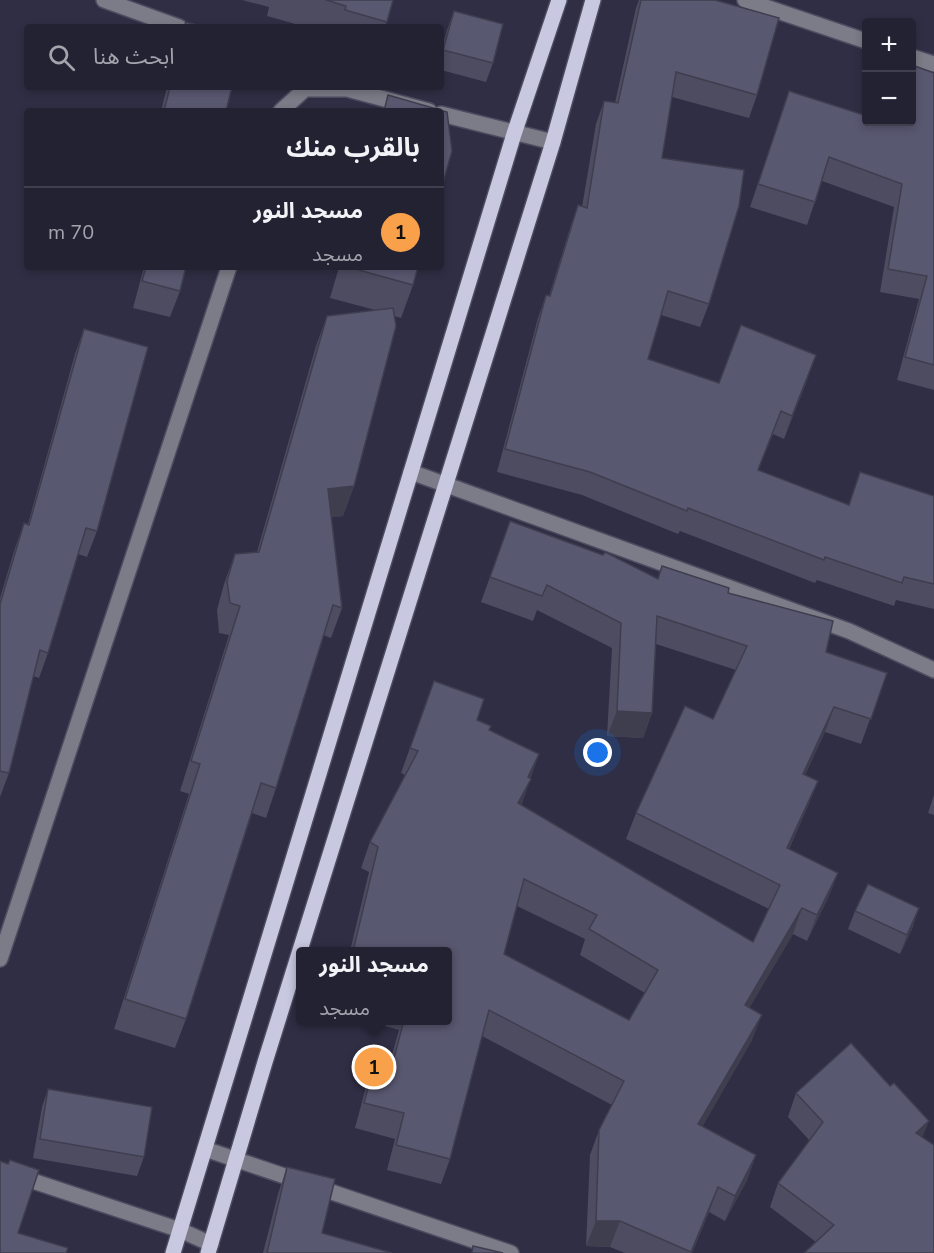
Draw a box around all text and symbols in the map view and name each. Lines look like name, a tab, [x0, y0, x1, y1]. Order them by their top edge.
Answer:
map controls	[862, 18, 916, 126]
button: +	[862, 18, 916, 72]
search box	[24, 24, 444, 90]
icon: search	[45, 41, 78, 74]
text: ابحث هنا	[93, 42, 174, 72]
button: −	[862, 72, 916, 126]
text: بالقرب منك	[286, 130, 420, 165]
text: مسجد النور	[253, 196, 363, 226]
text: 70 m	[48, 219, 94, 246]
text: 1	[395, 219, 407, 246]
text: مسجد	[312, 241, 363, 268]
your location	[583, 738, 612, 767]
popup	[296, 947, 452, 1025]
text: مسجد النور	[319, 950, 429, 980]
text: مسجد	[319, 995, 370, 1022]
pin: 1	[354, 1044, 394, 1090]

